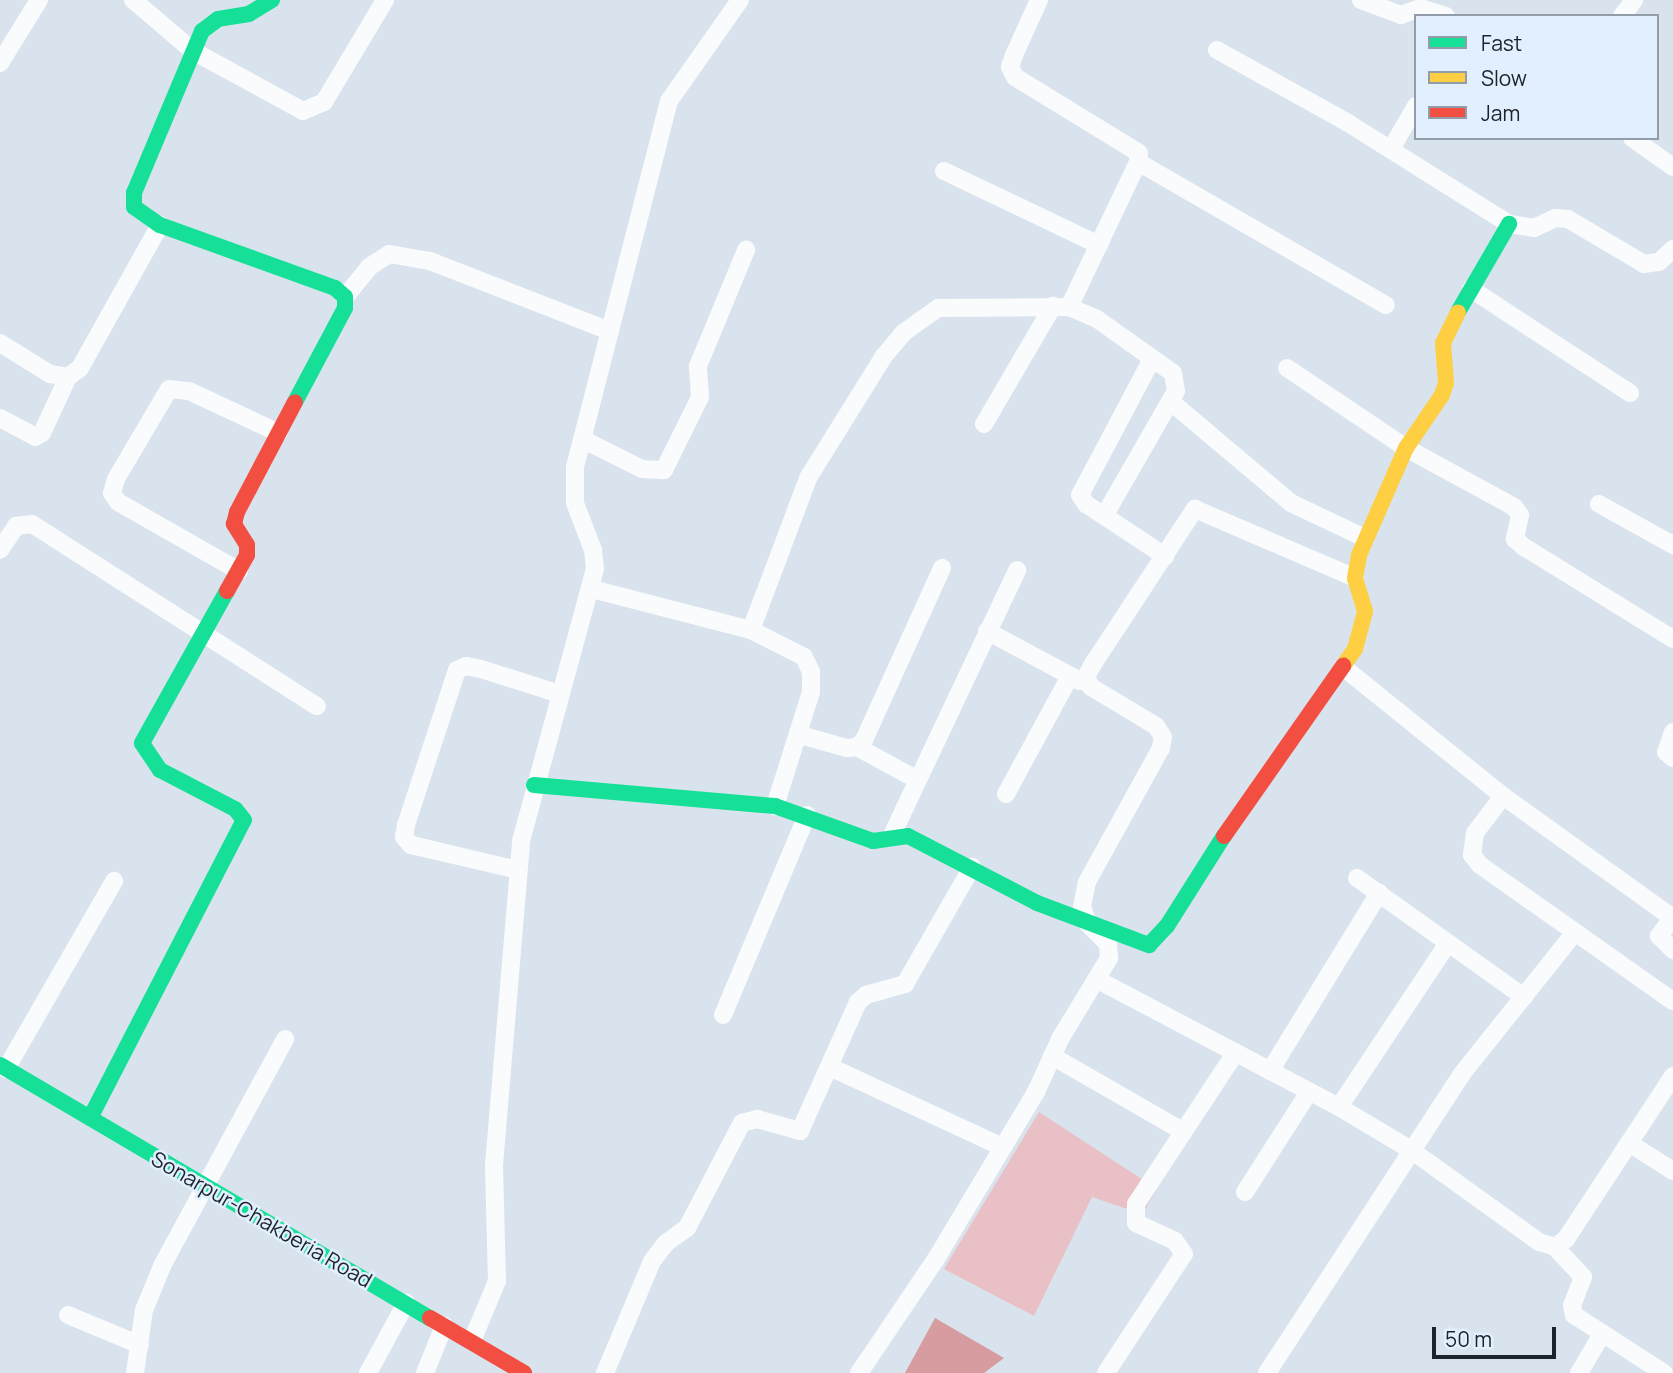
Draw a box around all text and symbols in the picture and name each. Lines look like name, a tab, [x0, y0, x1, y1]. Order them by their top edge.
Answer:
legend	[1414, 14, 1659, 140]
text: Fast	[1481, 29, 1522, 57]
text: Slow	[1481, 64, 1527, 92]
text: Jam	[1481, 99, 1520, 127]
street label: Sonarpur-Chakberia Road	[147, 1145, 377, 1293]
scale bar	[1435, 1314, 1559, 1358]
text: 50 m	[1445, 1325, 1492, 1353]

